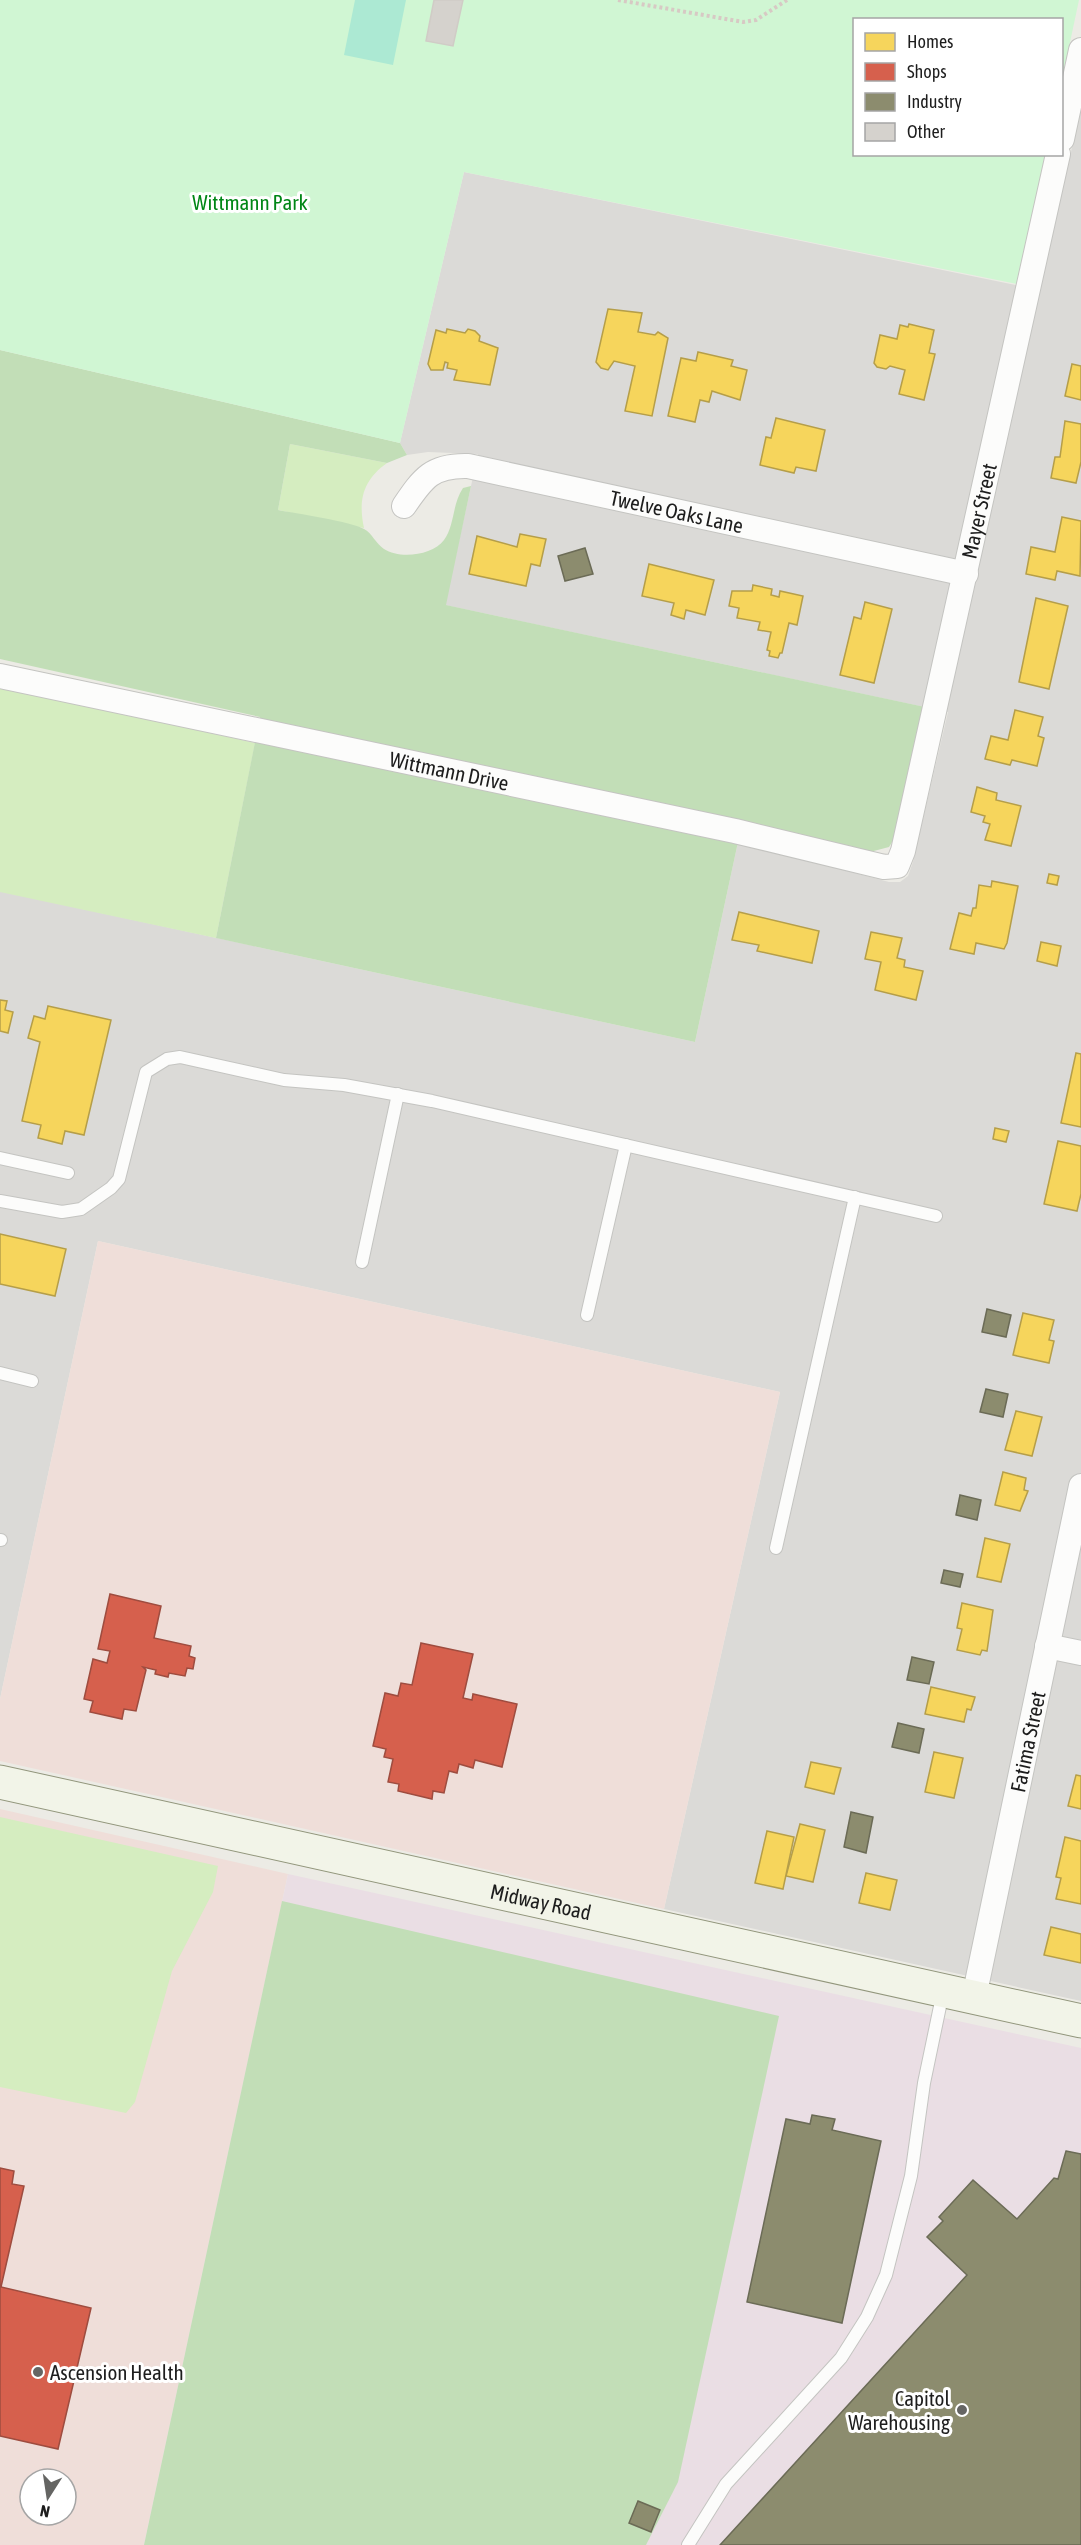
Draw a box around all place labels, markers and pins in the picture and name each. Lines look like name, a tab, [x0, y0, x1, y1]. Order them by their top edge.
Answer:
place label: Ascension Health	[50, 2360, 184, 2384]
marker: Ascension Health	[31, 2365, 45, 2379]
place label: Capitol Warehousing	[848, 2386, 950, 2434]
marker: Capitol Warehousing	[955, 2403, 969, 2417]

